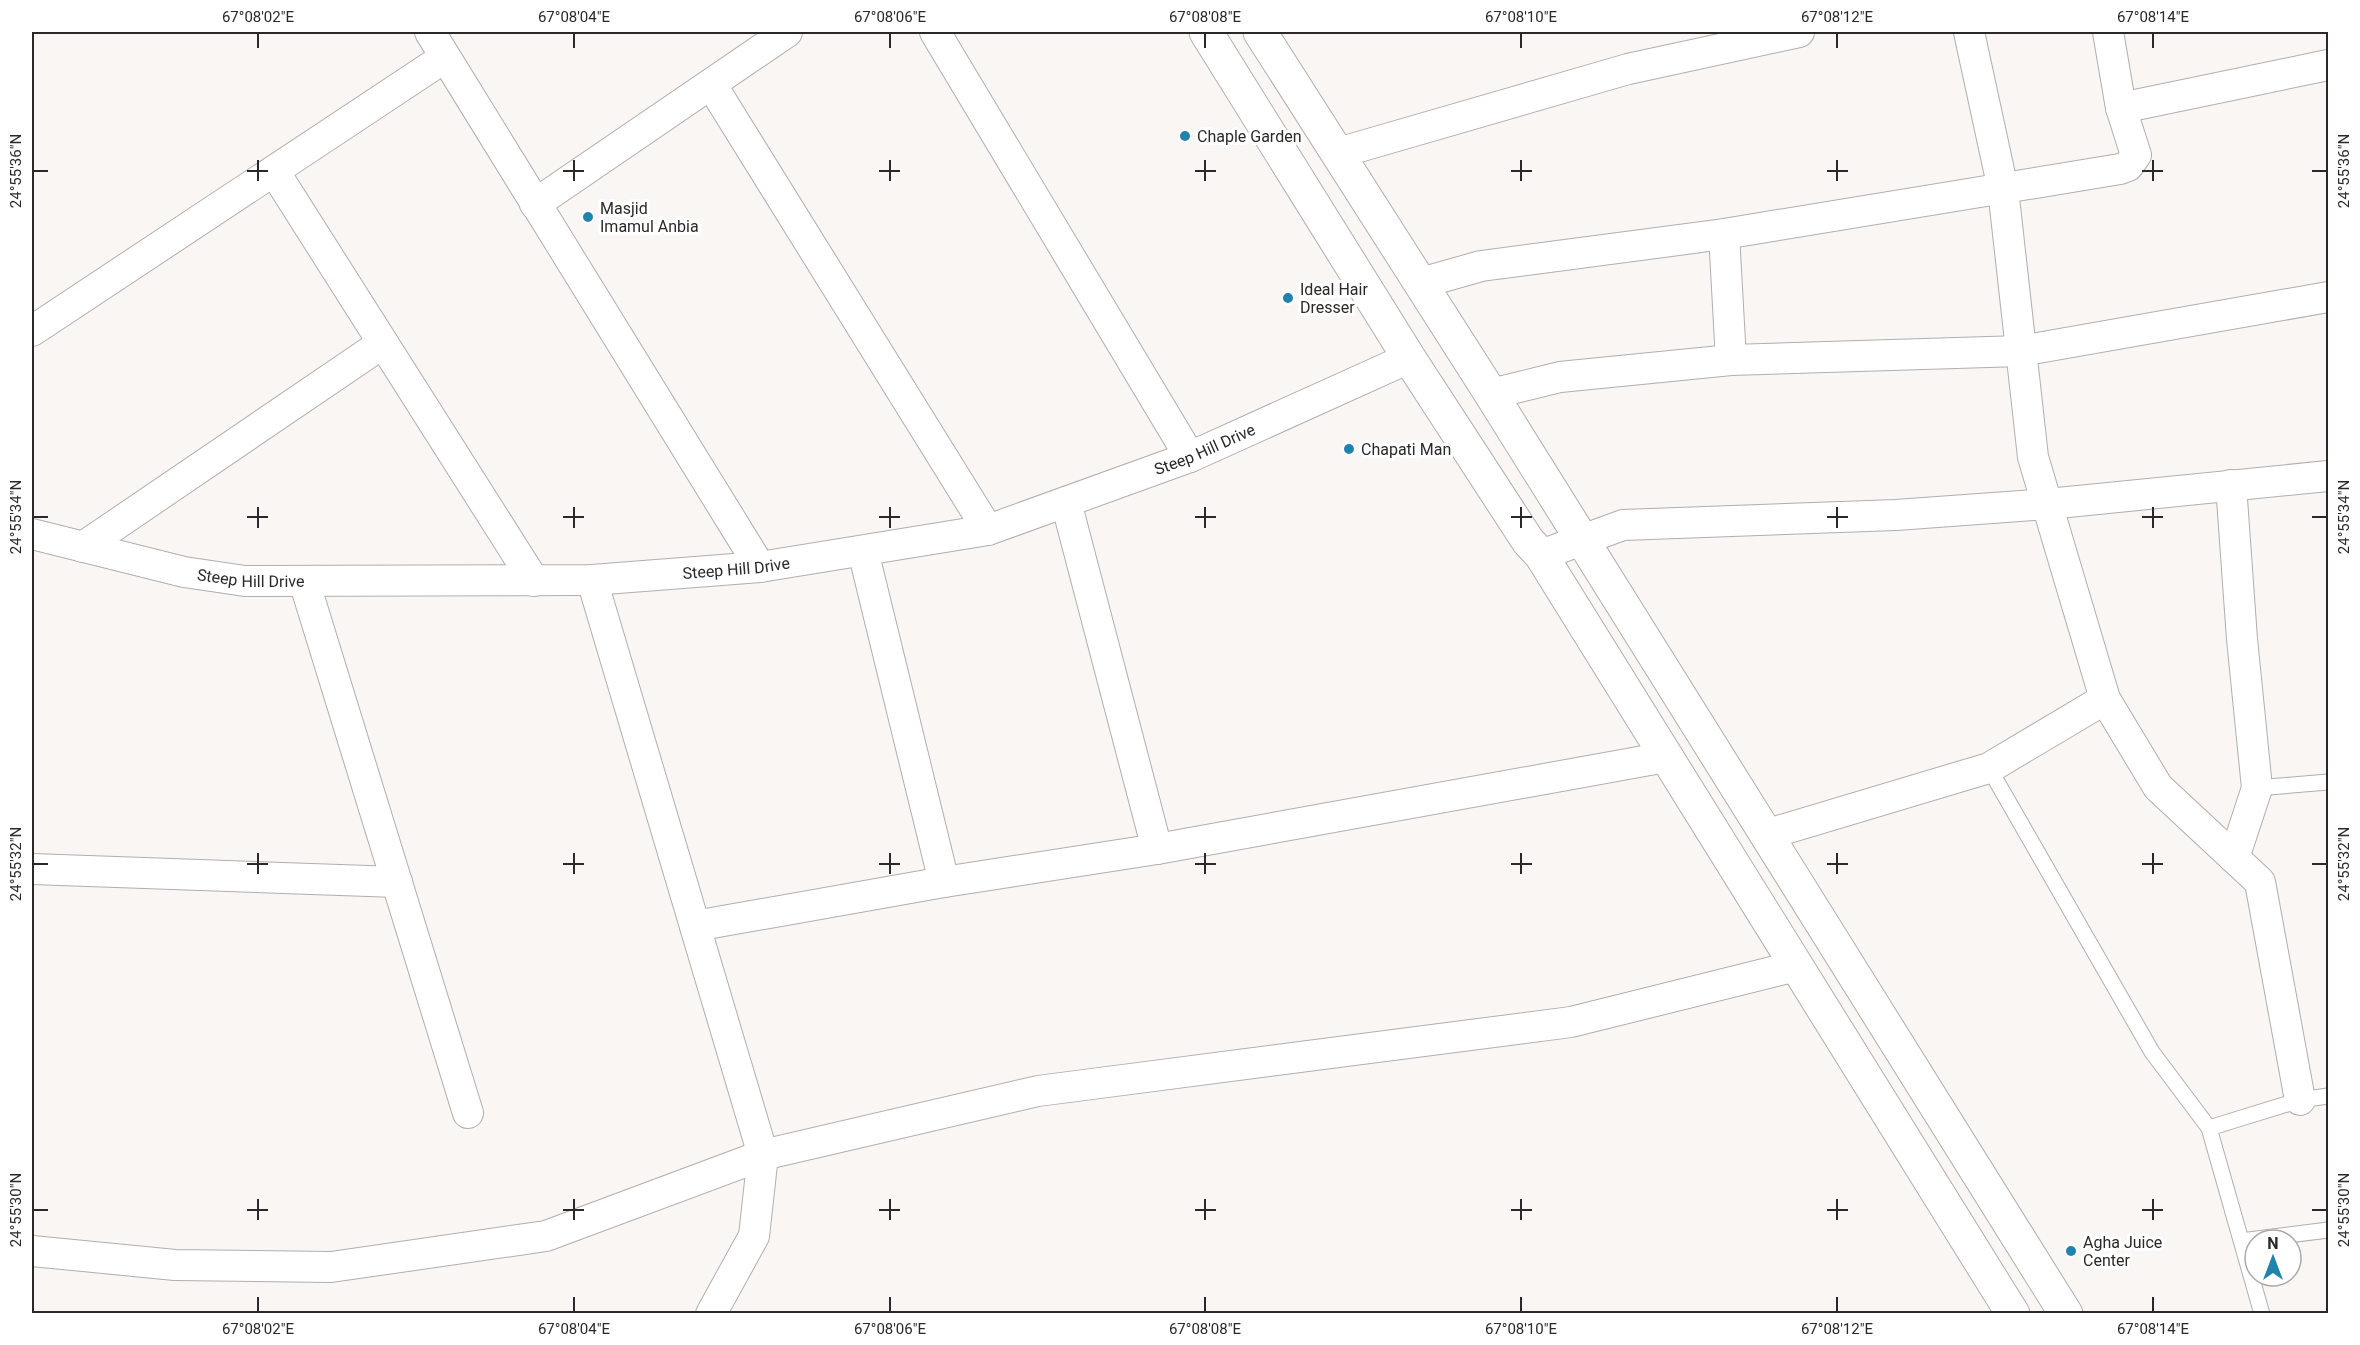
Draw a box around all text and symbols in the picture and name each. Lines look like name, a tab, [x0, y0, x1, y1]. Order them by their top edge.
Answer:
text: 67°08'02"E	[222, 8, 295, 26]
text: 67°08'04"E	[538, 8, 611, 26]
text: 67°08'06"E	[854, 8, 927, 26]
text: 67°08'08"E	[1169, 8, 1242, 26]
text: 67°08'10"E	[1485, 8, 1558, 26]
text: 67°08'12"E	[1801, 8, 1874, 26]
text: 67°08'14"E	[2117, 8, 2190, 26]
place label: Chaple Garden	[1197, 127, 1301, 146]
marker: Chaple Garden	[1178, 129, 1192, 143]
text: 24°55'36"N	[7, 134, 25, 208]
text: 24°55'36"N	[2335, 134, 2353, 208]
place label: Masjid Imamul Anbia	[600, 199, 699, 236]
marker: Masjid Imamul Anbia	[581, 210, 595, 224]
place label: Ideal Hair Dresser	[1300, 280, 1368, 317]
marker: Ideal Hair Dresser	[1281, 291, 1295, 305]
street label: Steep Hill Drive	[1152, 419, 1258, 479]
place label: Chapati Man	[1361, 440, 1451, 459]
marker: Chapati Man	[1342, 442, 1356, 456]
text: 24°55'34"N	[7, 480, 25, 554]
text: 24°55'34"N	[2335, 480, 2353, 554]
street label: Steep Hill Drive	[682, 553, 791, 582]
street label: Steep Hill Drive	[196, 565, 305, 591]
text: 24°55'32"N	[7, 827, 25, 901]
text: 24°55'32"N	[2335, 827, 2353, 901]
text: 24°55'30"N	[7, 1173, 25, 1247]
text: 24°55'30"N	[2335, 1173, 2353, 1247]
north arrow	[2243, 1228, 2303, 1288]
place label: Agha Juice Center	[2083, 1233, 2162, 1270]
text: N	[2267, 1234, 2279, 1253]
marker: Agha Juice Center	[2064, 1244, 2078, 1258]
text: 67°08'02"E	[222, 1320, 295, 1338]
text: 67°08'04"E	[538, 1320, 611, 1338]
text: 67°08'06"E	[854, 1320, 927, 1338]
text: 67°08'08"E	[1169, 1320, 1242, 1338]
text: 67°08'10"E	[1485, 1320, 1558, 1338]
text: 67°08'12"E	[1801, 1320, 1874, 1338]
text: 67°08'14"E	[2117, 1320, 2190, 1338]

